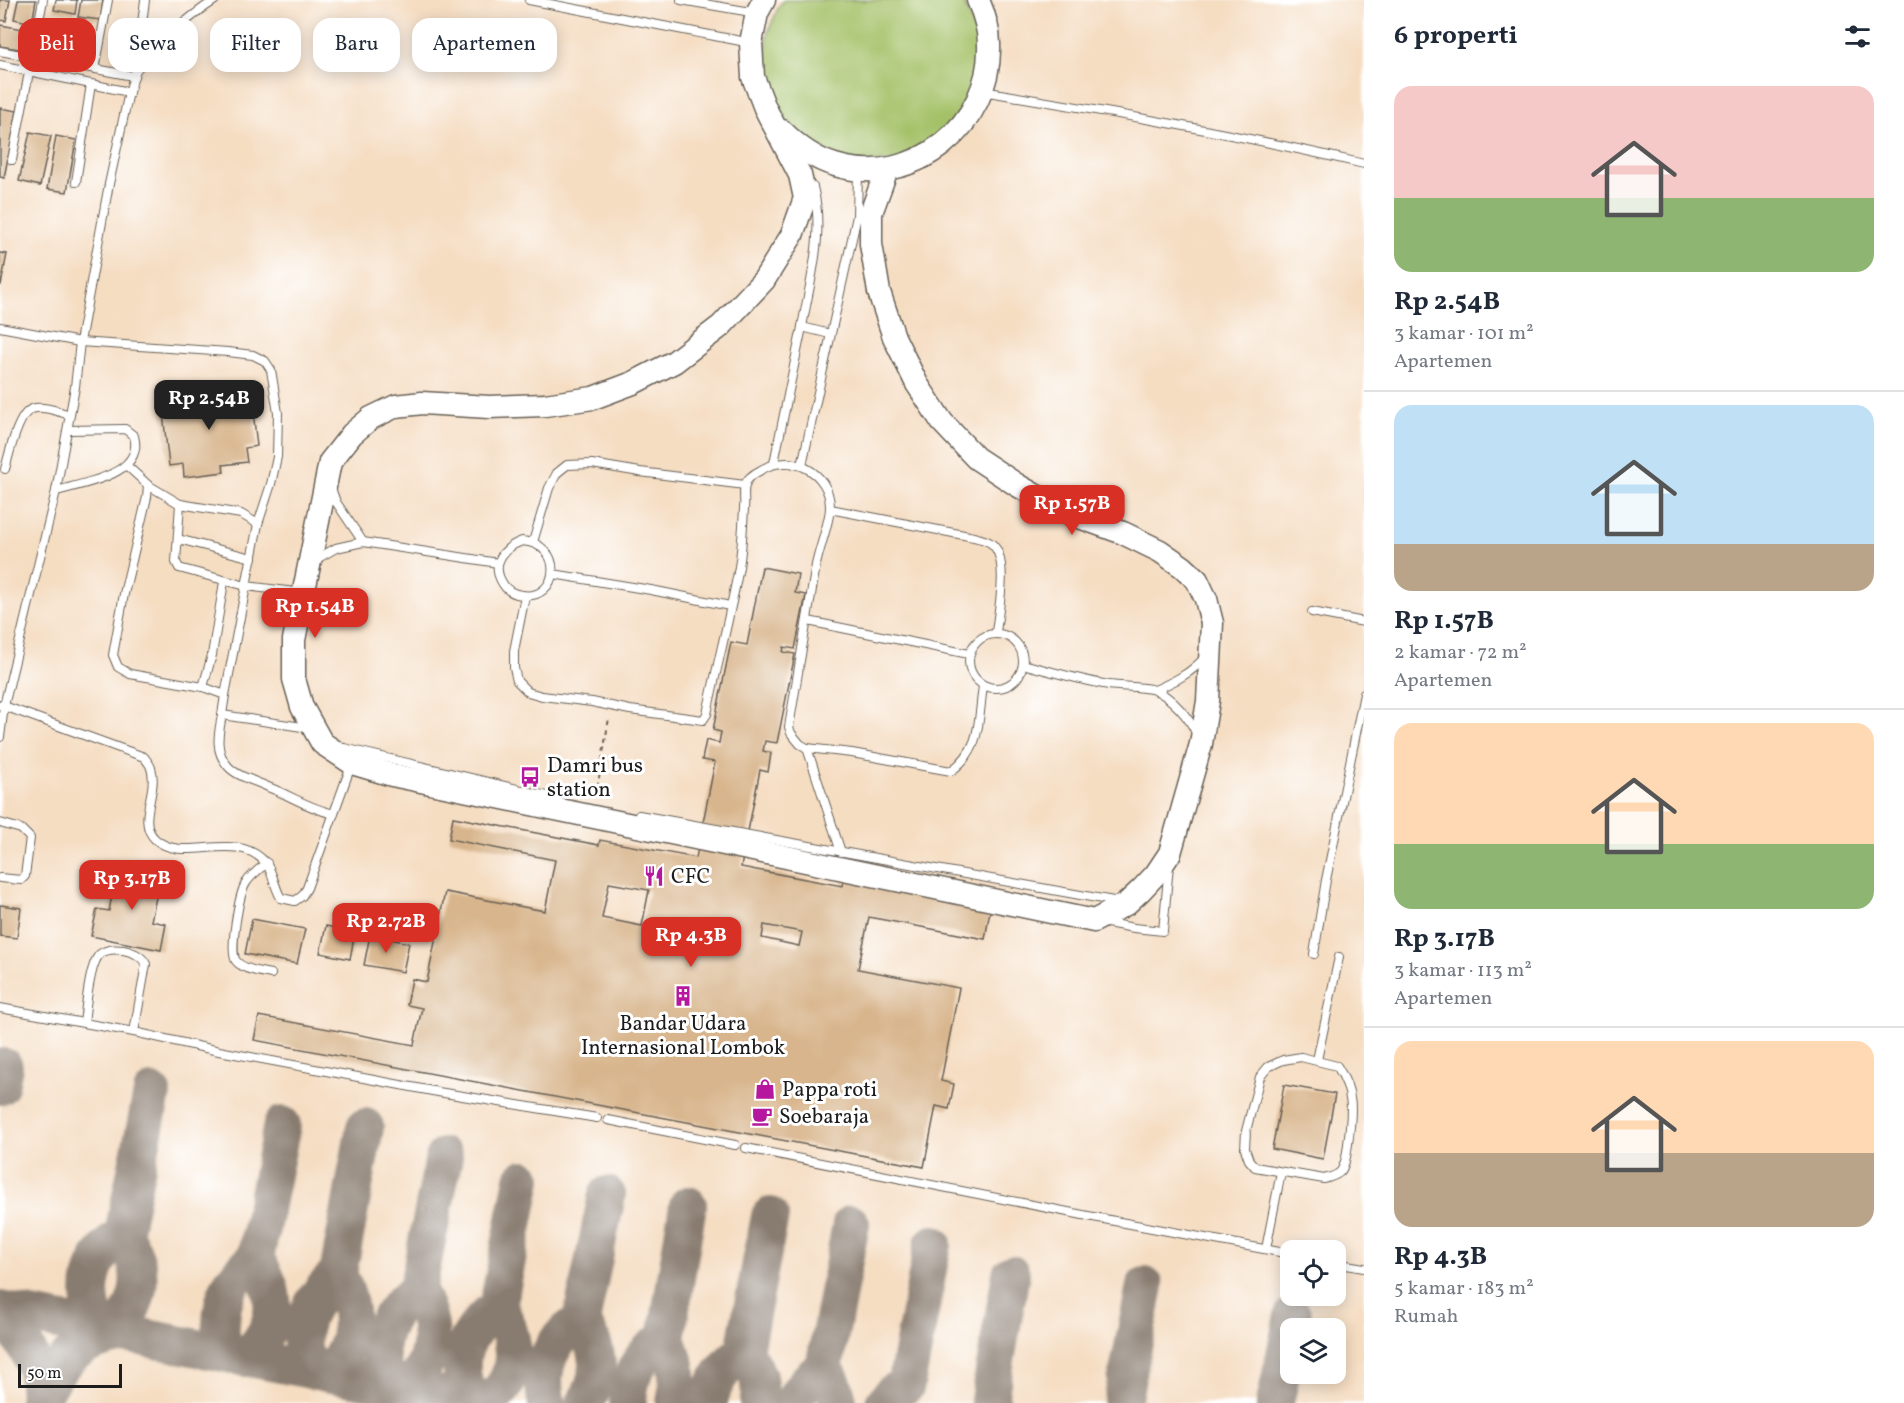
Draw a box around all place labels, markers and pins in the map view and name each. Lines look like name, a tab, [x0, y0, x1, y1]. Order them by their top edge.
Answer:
pin: Rp 2.54B	[147, 380, 271, 431]
pin: Rp 1.57B	[1010, 485, 1134, 536]
pin: Rp 1.54B	[253, 588, 377, 639]
place label: Damri bus station	[547, 752, 643, 805]
bus stop icon: Damri bus station	[518, 765, 542, 789]
pin: Rp 3.17B	[70, 860, 194, 911]
place label: CFC	[671, 863, 710, 892]
restaurant icon: CFC	[642, 864, 666, 888]
pin: Rp 2.72B	[324, 903, 448, 954]
pin: Rp 4.3B	[636, 917, 746, 968]
building icon: Bandar Udara Internasional Lombok	[671, 984, 695, 1008]
place label: Bandar Udara Internasional Lombok	[581, 1010, 786, 1063]
place label: Pappa roti	[782, 1076, 877, 1105]
shop icon: Pappa roti	[753, 1077, 777, 1101]
place label: Soebaraja	[779, 1103, 869, 1132]
cafe icon: Soebaraja	[750, 1104, 774, 1128]

